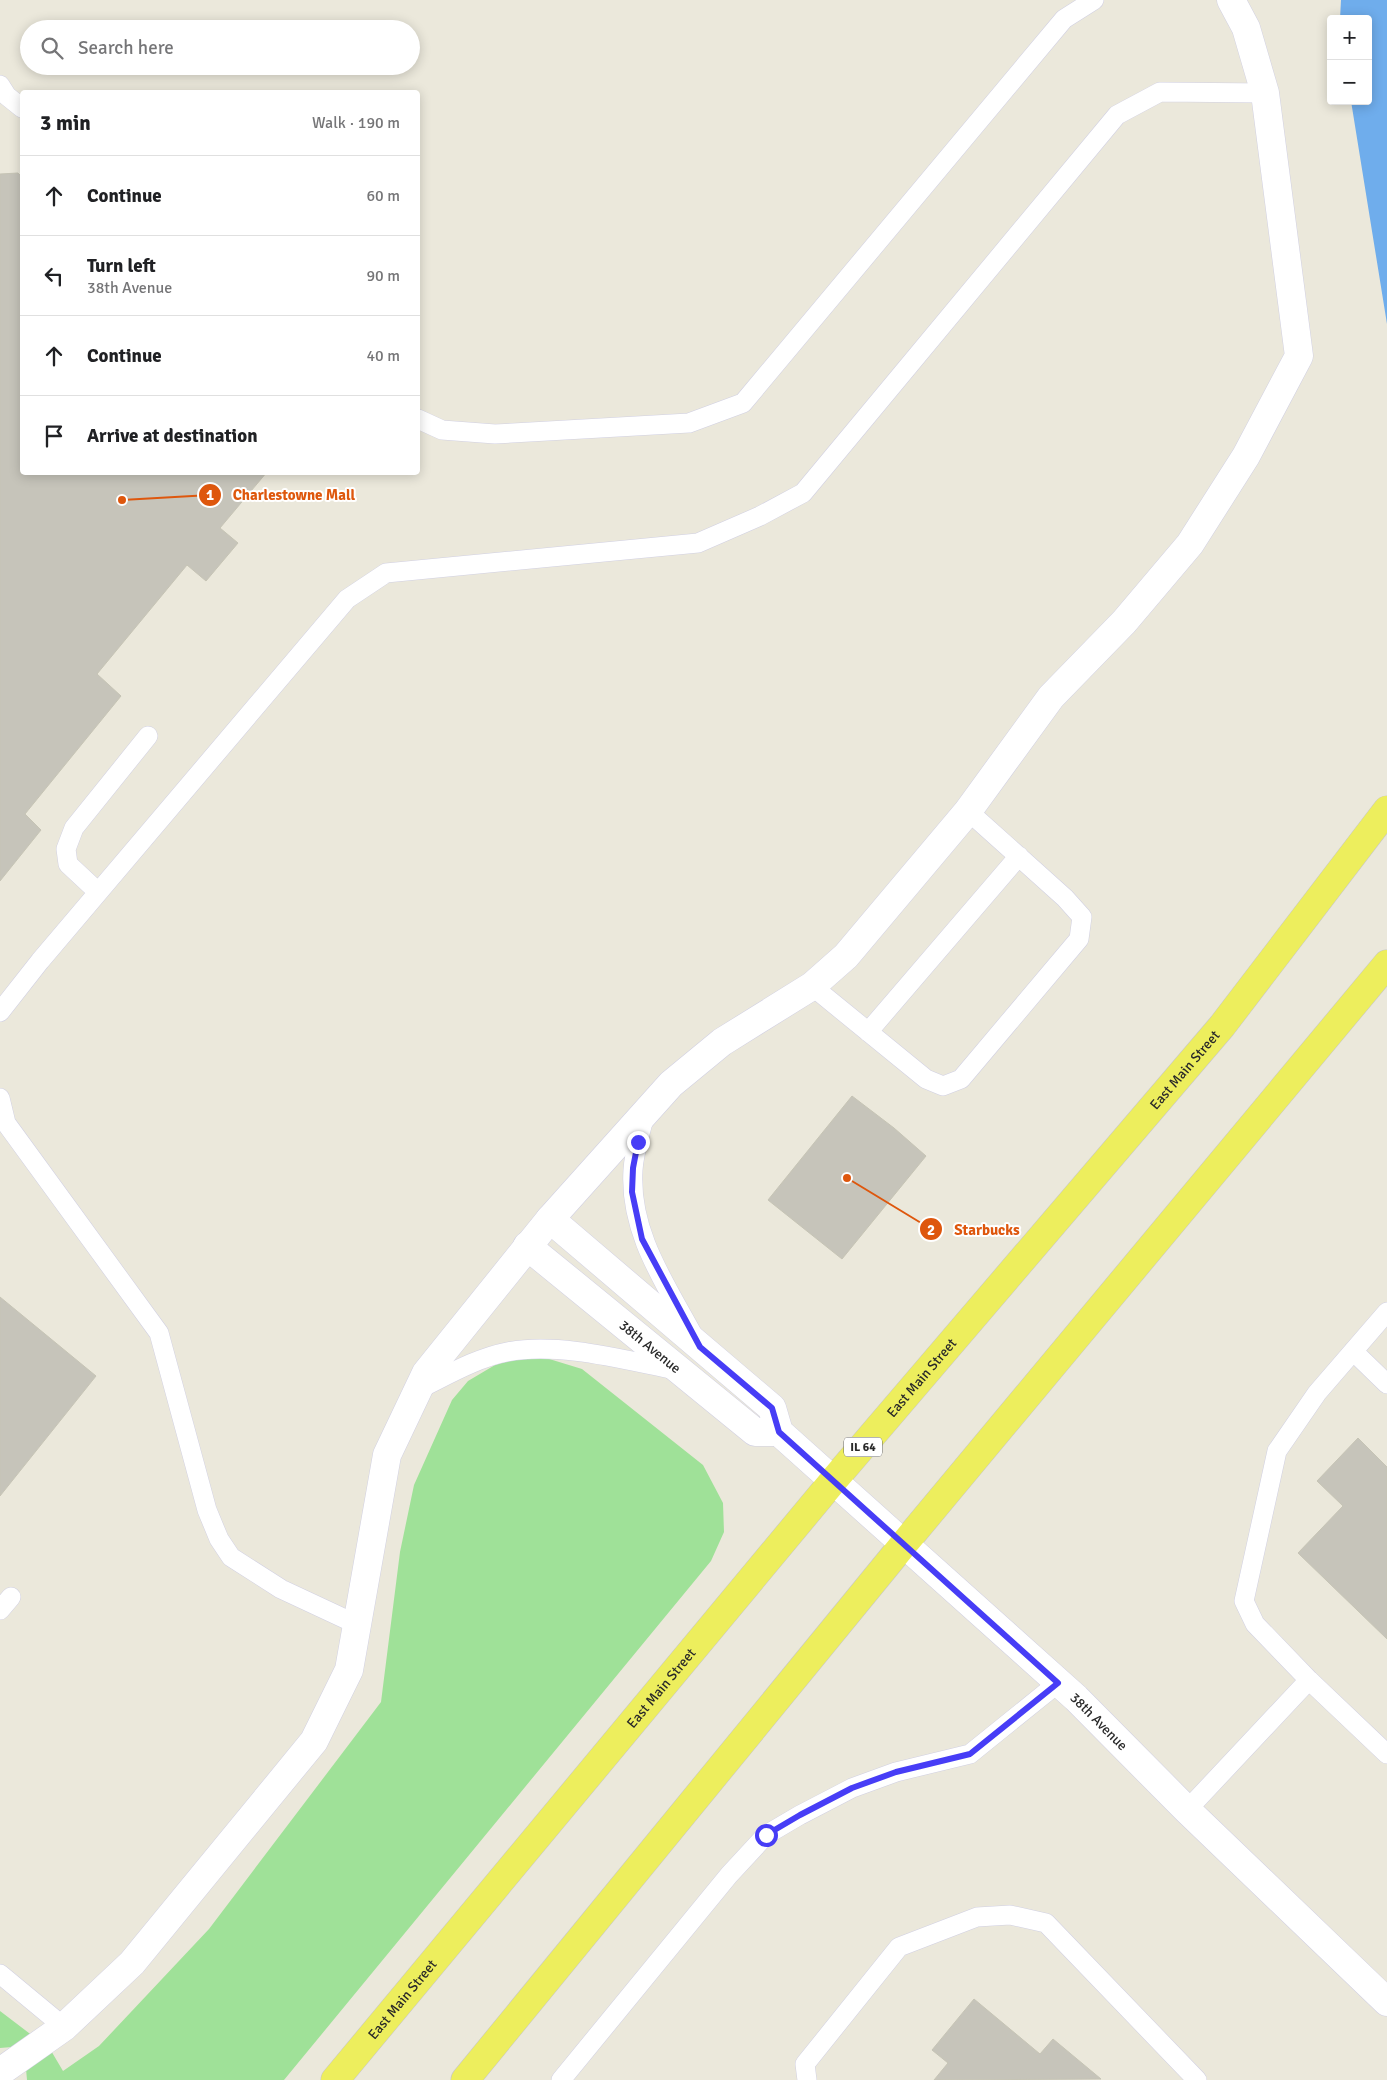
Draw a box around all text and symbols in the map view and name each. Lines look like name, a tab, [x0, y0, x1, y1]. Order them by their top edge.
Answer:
map controls	[1327, 15, 1372, 105]
button: +	[1327, 15, 1372, 60]
search box	[20, 20, 420, 75]
icon: search	[38, 34, 66, 62]
text: Search here	[78, 36, 174, 60]
button: −	[1327, 60, 1372, 105]
text: 3 min	[40, 110, 91, 136]
text: Walk · 190 m	[312, 113, 400, 133]
icon: ahead	[40, 182, 68, 210]
text: Continue	[87, 184, 162, 208]
text: 60 m	[366, 186, 400, 206]
text: Turn left	[87, 254, 156, 278]
icon: left	[40, 262, 68, 290]
text: 90 m	[366, 266, 400, 286]
text: 38th Avenue	[87, 278, 172, 298]
icon: ahead	[40, 342, 68, 370]
text: Continue	[87, 344, 162, 368]
text: 40 m	[366, 346, 400, 366]
icon: arrive	[40, 422, 68, 450]
text: Arrive at destination	[87, 424, 258, 448]
callout: Charlestowne Mall	[197, 480, 365, 510]
text: 1	[206, 486, 214, 504]
text: Charlestowne Mall	[233, 486, 356, 504]
street label: East Main Street	[1146, 1027, 1223, 1113]
route end	[627, 1131, 650, 1154]
callout: Starbucks	[919, 1214, 1029, 1244]
text: 2	[927, 1221, 935, 1239]
text: Starbucks	[954, 1221, 1020, 1239]
street label: 38th Avenue	[616, 1316, 684, 1377]
street label: East Main Street	[883, 1335, 960, 1421]
road number: IL 64	[844, 1438, 882, 1456]
street label: East Main Street	[623, 1644, 699, 1731]
street label: 38th Avenue	[1067, 1689, 1131, 1754]
route start	[755, 1824, 778, 1847]
street label: East Main Street	[364, 1956, 440, 2043]

